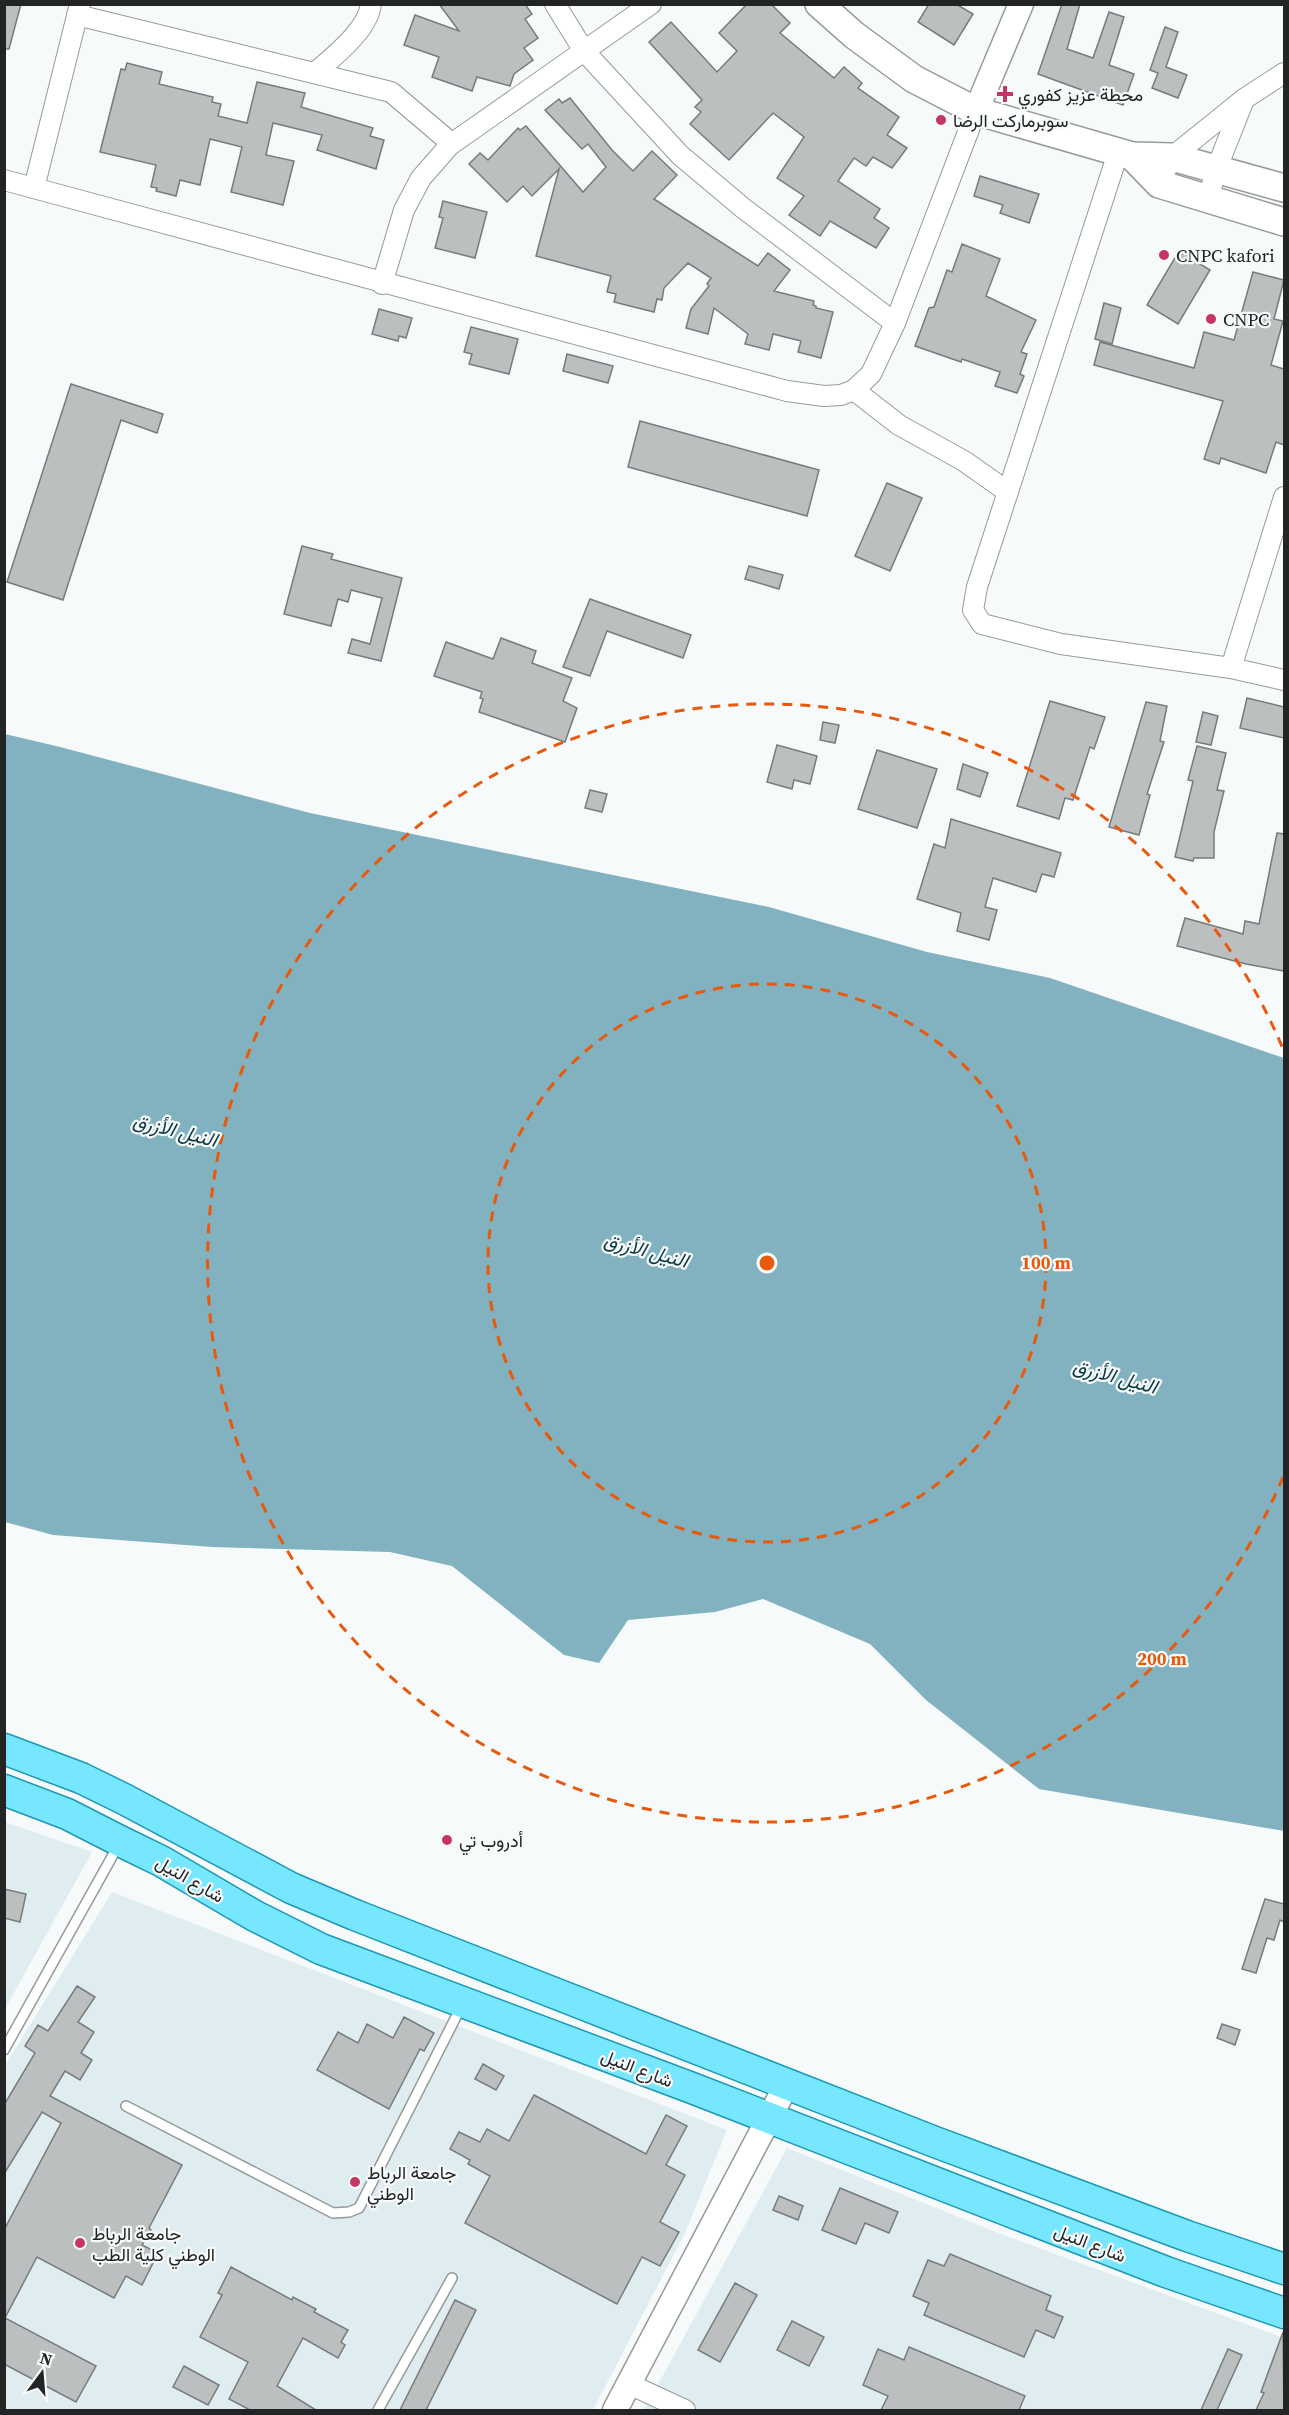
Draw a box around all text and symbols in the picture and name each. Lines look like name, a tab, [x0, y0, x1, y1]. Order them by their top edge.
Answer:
place label: محطة عزيز كفوري	[1018, 82, 1143, 110]
marker: محطة عزيز كفوري	[996, 85, 1014, 103]
place label: سوبرماركت الرضا	[953, 108, 1068, 133]
marker: سوبرماركت الرضا	[934, 113, 948, 127]
place label: CNPC kafori	[1176, 243, 1275, 268]
marker: CNPC kafori	[1157, 248, 1171, 262]
place label: CNPC	[1223, 307, 1269, 332]
marker: CNPC	[1204, 312, 1218, 326]
water label: النيل الأزرق	[130, 1106, 222, 1155]
water label: النيل الأزرق	[601, 1225, 693, 1275]
text: 100 m	[1021, 1250, 1071, 1275]
centre of rings	[757, 1253, 777, 1273]
water label: النيل الأزرق	[1070, 1351, 1162, 1401]
text: 200 m	[1137, 1646, 1187, 1671]
place label: أدروب تي	[459, 1828, 523, 1856]
marker: أدروب تي	[440, 1833, 454, 1847]
street label: شارع النيل	[151, 1849, 229, 1909]
street label: شارع النيل	[597, 2043, 677, 2093]
place label: جامعة الرباط الوطني	[367, 2160, 456, 2209]
marker: جامعة الرباط الوطني	[348, 2175, 362, 2189]
street label: شارع النيل	[1050, 2218, 1130, 2268]
place label: جامعة الرباط الوطني كلية الطب	[92, 2221, 215, 2270]
marker: جامعة الرباط الوطني كلية الطب	[73, 2236, 87, 2250]
north arrow	[12, 2343, 72, 2403]
text: N	[38, 2346, 55, 2371]

